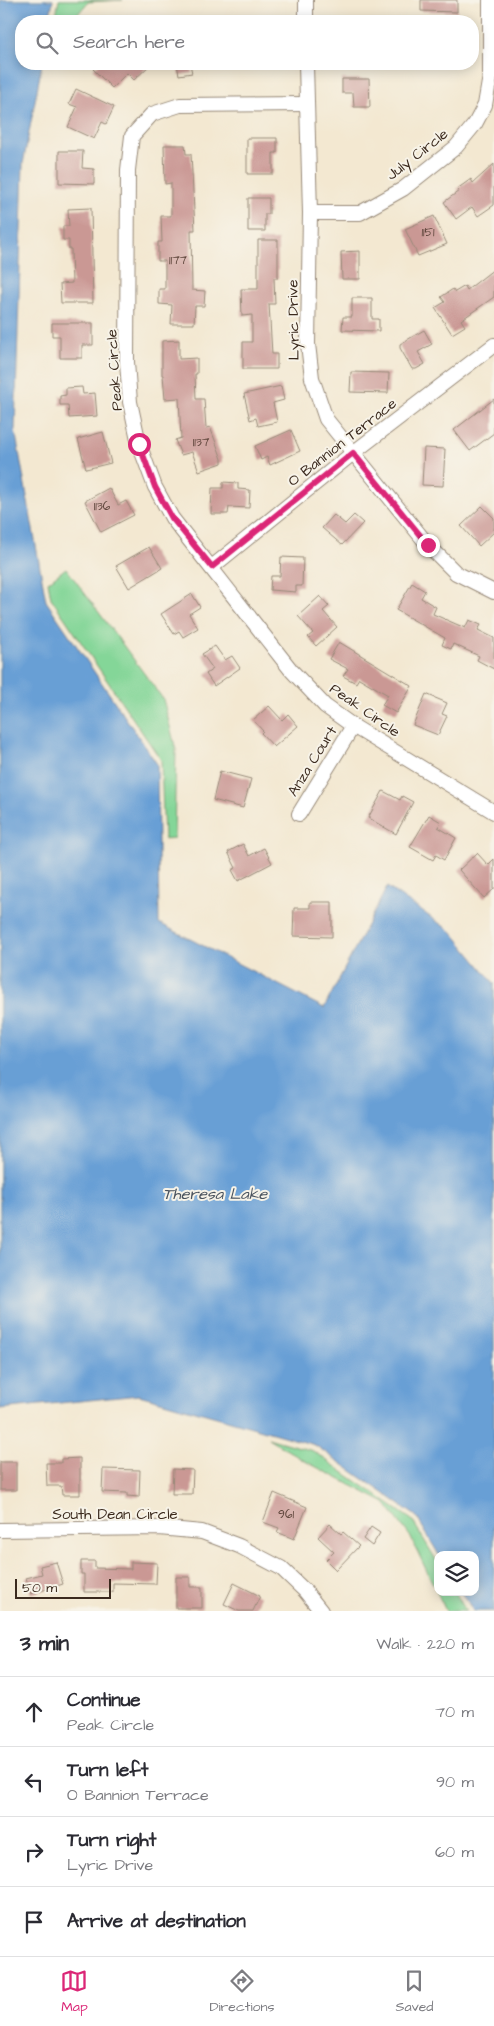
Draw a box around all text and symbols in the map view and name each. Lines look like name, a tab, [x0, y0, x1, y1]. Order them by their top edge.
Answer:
search box	[15, 15, 479, 70]
icon: search	[33, 29, 61, 57]
text: Search here	[73, 29, 185, 56]
street label: July Circle	[382, 124, 453, 186]
house number: 1151	[421, 224, 435, 241]
house number: 1177	[169, 252, 188, 269]
street label: Lyric Drive	[282, 279, 306, 361]
street label: Peak Circle	[101, 328, 128, 411]
street label: O Bannion Terrace	[284, 393, 401, 492]
route start	[128, 433, 151, 456]
house number: 1137	[193, 434, 210, 451]
house number: 1136	[94, 498, 111, 515]
route end	[417, 534, 440, 557]
street label: Peak Circle	[325, 678, 404, 742]
street label: Anza Court	[283, 722, 342, 800]
water label: Theresa Lake	[163, 1183, 269, 1205]
street label: South Dean Circle	[52, 1504, 178, 1525]
house number: 961	[278, 1506, 294, 1523]
map controls	[434, 1551, 479, 1596]
button: layers	[434, 1551, 479, 1596]
scale bar	[15, 1576, 111, 1599]
text: 50 m	[22, 1578, 57, 1598]
text: 3 min	[20, 1629, 69, 1658]
text: Walk · 220 m	[376, 1633, 474, 1655]
text: Continue	[67, 1687, 141, 1714]
icon: ahead	[20, 1698, 48, 1726]
text: 70 m	[435, 1701, 474, 1723]
text: Peak Circle	[67, 1714, 154, 1736]
text: Turn left	[67, 1757, 148, 1784]
icon: left	[20, 1768, 48, 1796]
text: 90 m	[436, 1771, 474, 1793]
text: O Bannion Terrace	[67, 1784, 209, 1806]
text: Turn right	[67, 1827, 156, 1854]
icon: right	[20, 1838, 48, 1866]
text: 60 m	[435, 1841, 474, 1863]
text: Lyric Drive	[67, 1854, 153, 1876]
icon: arrive	[20, 1908, 48, 1936]
text: Arrive at destination	[67, 1908, 246, 1935]
tab: Map	[60, 1967, 88, 2017]
tab: Directions	[209, 1967, 274, 2017]
tab: Saved	[395, 1967, 434, 2017]

